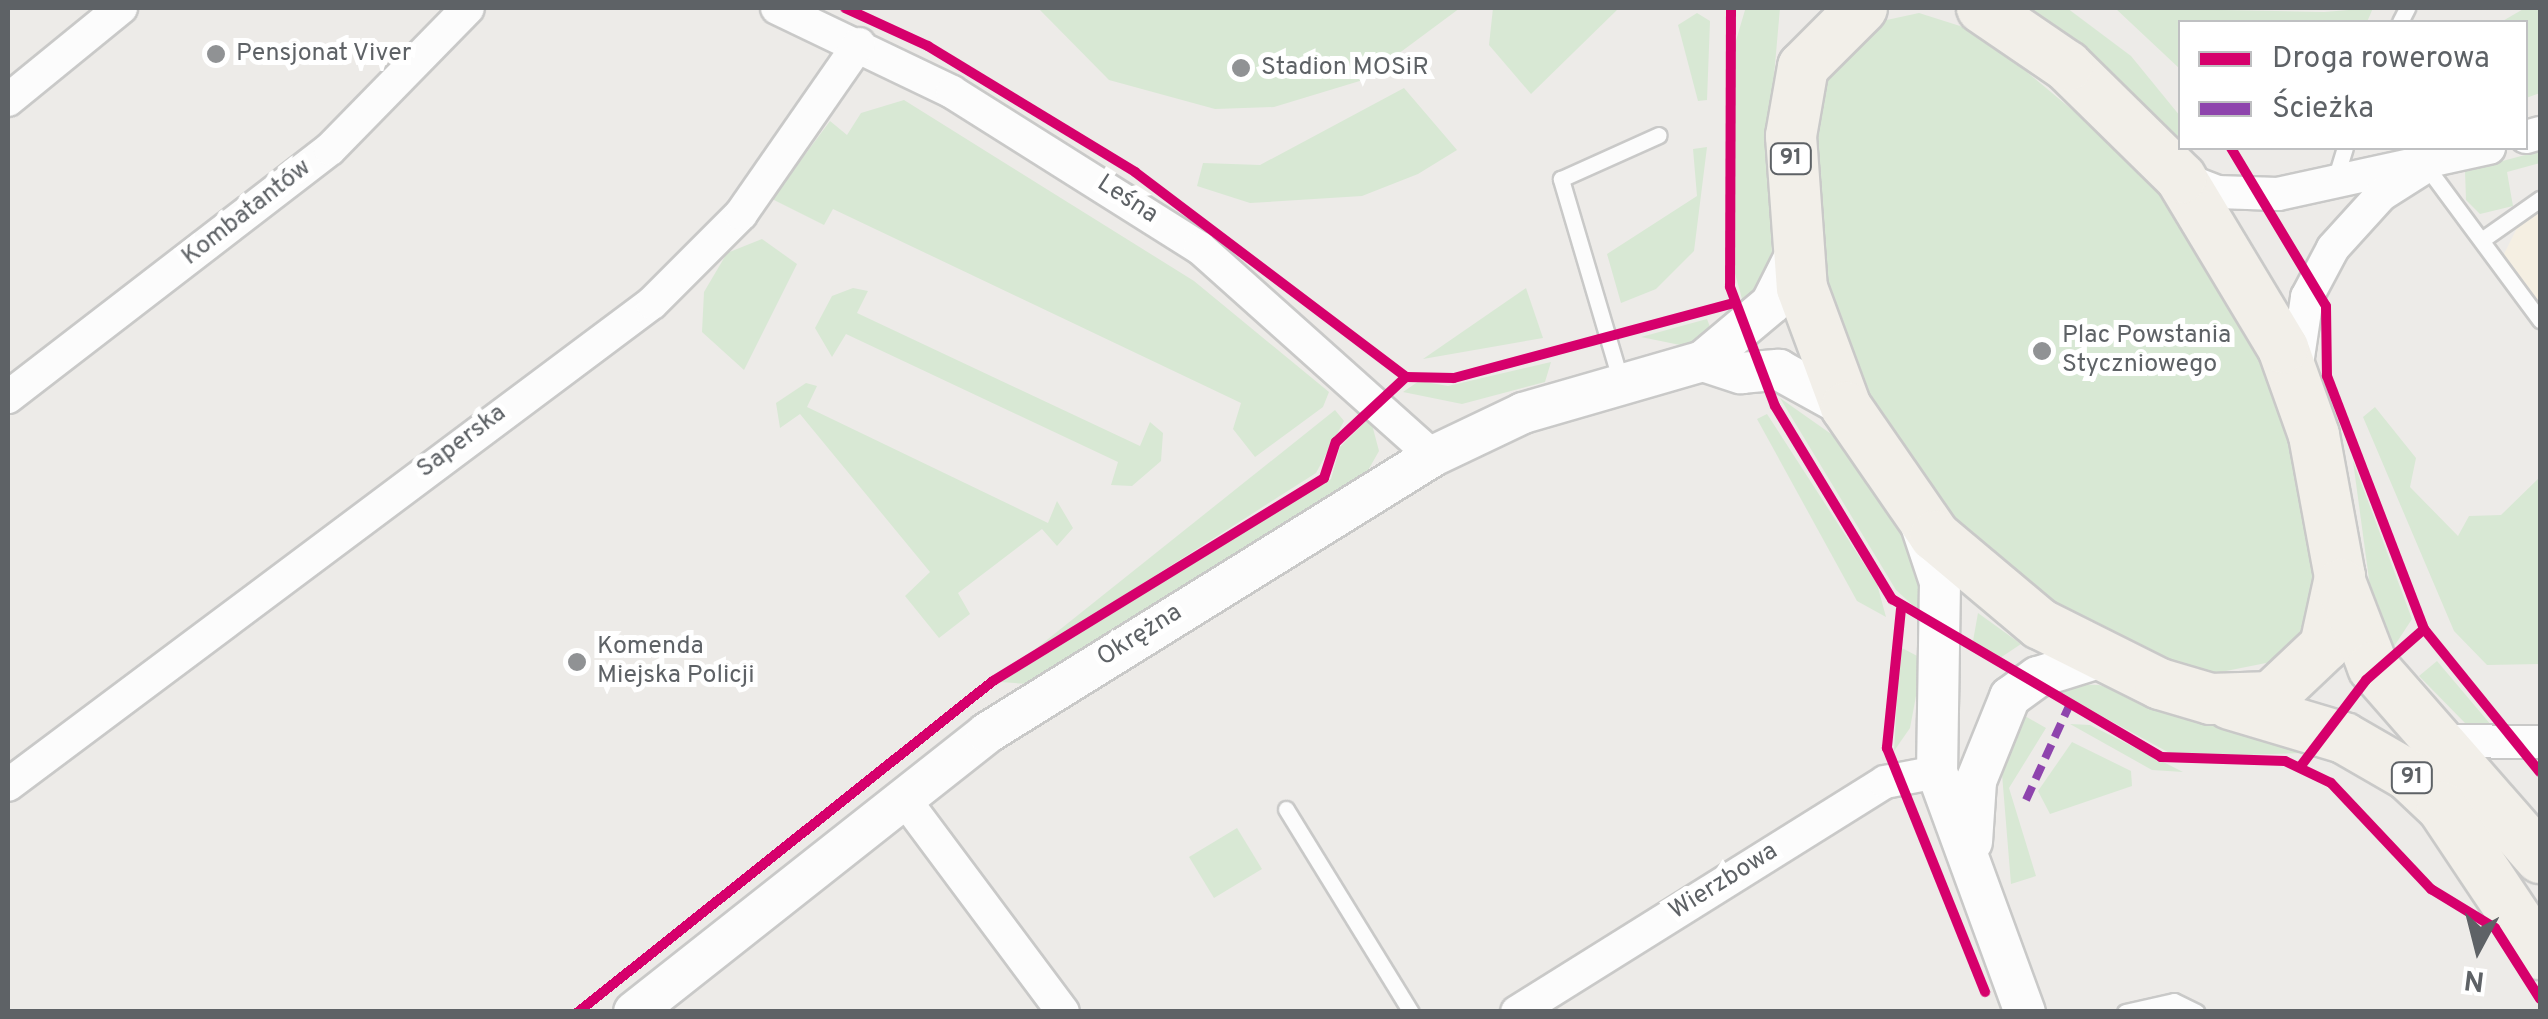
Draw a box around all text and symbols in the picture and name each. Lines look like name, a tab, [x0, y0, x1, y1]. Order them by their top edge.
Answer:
legend	[2178, 20, 2528, 150]
place label: Pensjonat Viver	[236, 39, 413, 69]
text: Droga rowerowa	[2272, 41, 2490, 78]
marker: Pensjonat Viver	[205, 43, 227, 65]
place label: Stadion MOSiR	[1261, 53, 1429, 83]
marker: Stadion MOSiR	[1230, 57, 1252, 79]
text: Ścieżka	[2272, 91, 2374, 128]
road number: 91	[1768, 142, 1814, 176]
street label: Kombatantów	[177, 153, 317, 273]
street label: Leśna	[1091, 169, 1163, 231]
place label: Plac Powstania Styczniowego	[2062, 322, 2231, 381]
marker: Plac Powstania Styczniowego	[2031, 340, 2053, 362]
street label: Saperska	[412, 399, 512, 485]
street label: Okrężna	[1092, 598, 1188, 674]
place label: Komenda Miejska Policji	[597, 633, 755, 692]
marker: Komenda Miejska Policji	[566, 651, 588, 673]
road number: 91	[2390, 761, 2434, 795]
street label: Wierzbowa	[1664, 837, 1784, 927]
north arrow	[2428, 899, 2528, 999]
text: N	[2462, 960, 2487, 998]

